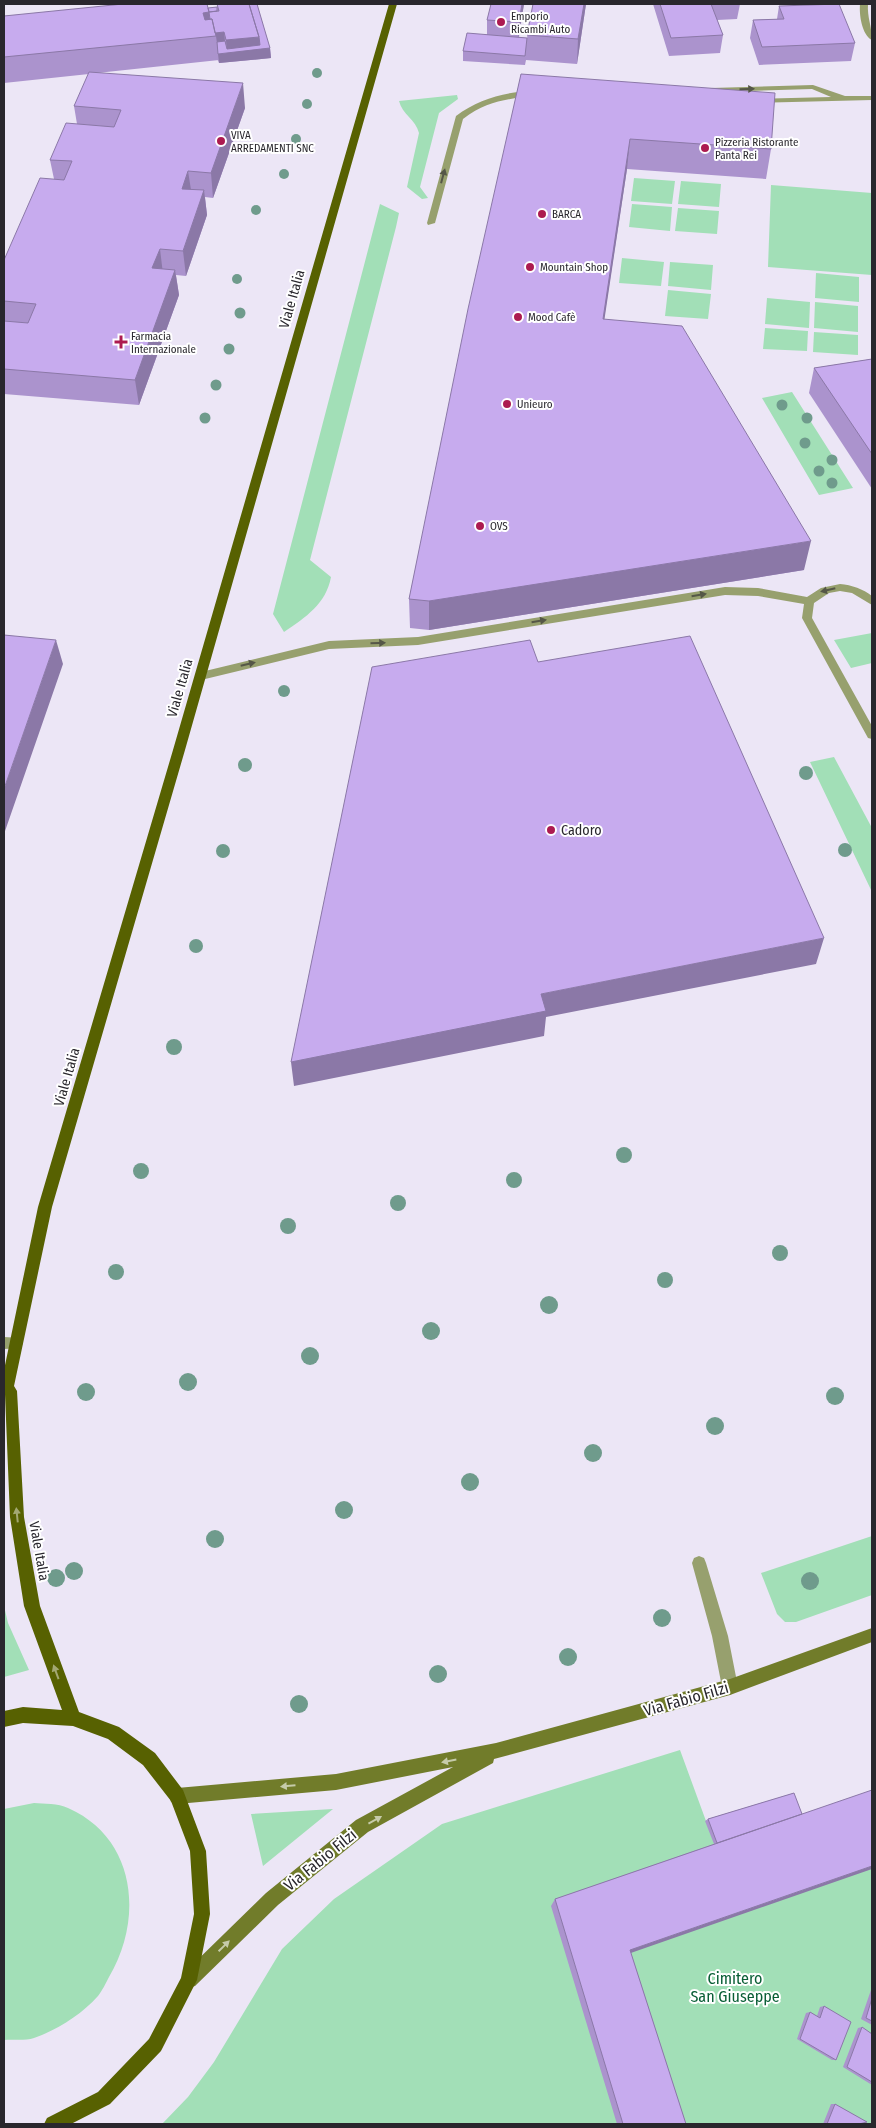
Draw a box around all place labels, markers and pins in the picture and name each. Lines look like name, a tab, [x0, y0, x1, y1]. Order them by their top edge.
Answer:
place label: Emporio Ricambi Auto	[511, 10, 570, 36]
marker: Emporio Ricambi Auto	[495, 16, 507, 28]
place label: VIVA ARREDAMENTI SNC	[231, 129, 314, 155]
marker: VIVA ARREDAMENTI SNC	[215, 135, 227, 147]
place label: Pizzeria Ristorante Panta Rei	[715, 136, 798, 162]
marker: Pizzeria Ristorante Panta Rei	[699, 142, 711, 154]
marker: BARCA	[536, 208, 548, 220]
place label: BARCA	[552, 208, 581, 221]
marker: Mountain Shop	[524, 261, 536, 273]
place label: Mountain Shop	[540, 261, 608, 274]
marker: Mood Cafè	[512, 311, 524, 323]
place label: Mood Cafè	[528, 311, 575, 324]
place label: Farmacia Internazionale	[131, 330, 196, 356]
marker: Farmacia Internazionale	[115, 336, 127, 348]
marker: Unieuro	[501, 398, 513, 410]
place label: Unieuro	[517, 398, 553, 411]
marker: OVS	[474, 520, 486, 532]
place label: OVS	[490, 520, 508, 533]
place label: Cadoro	[561, 822, 602, 839]
marker: Cadoro	[545, 824, 557, 836]

